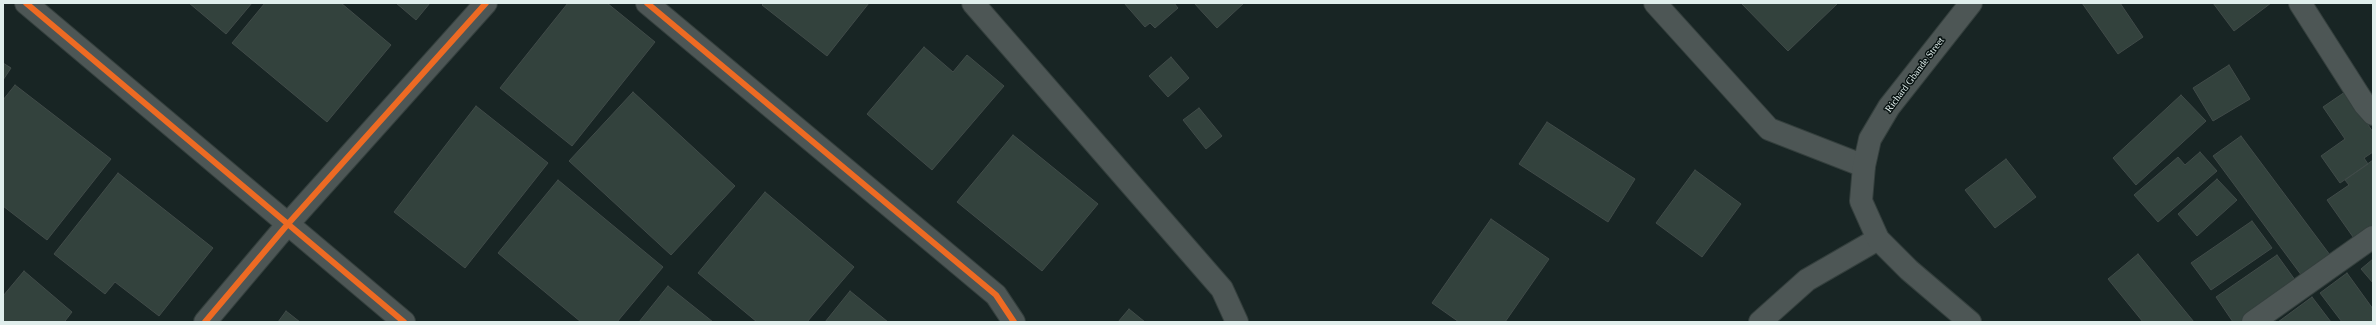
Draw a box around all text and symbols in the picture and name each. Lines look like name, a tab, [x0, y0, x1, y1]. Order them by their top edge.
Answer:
street label: Richard Gbande Street	[1883, 35, 1947, 115]

